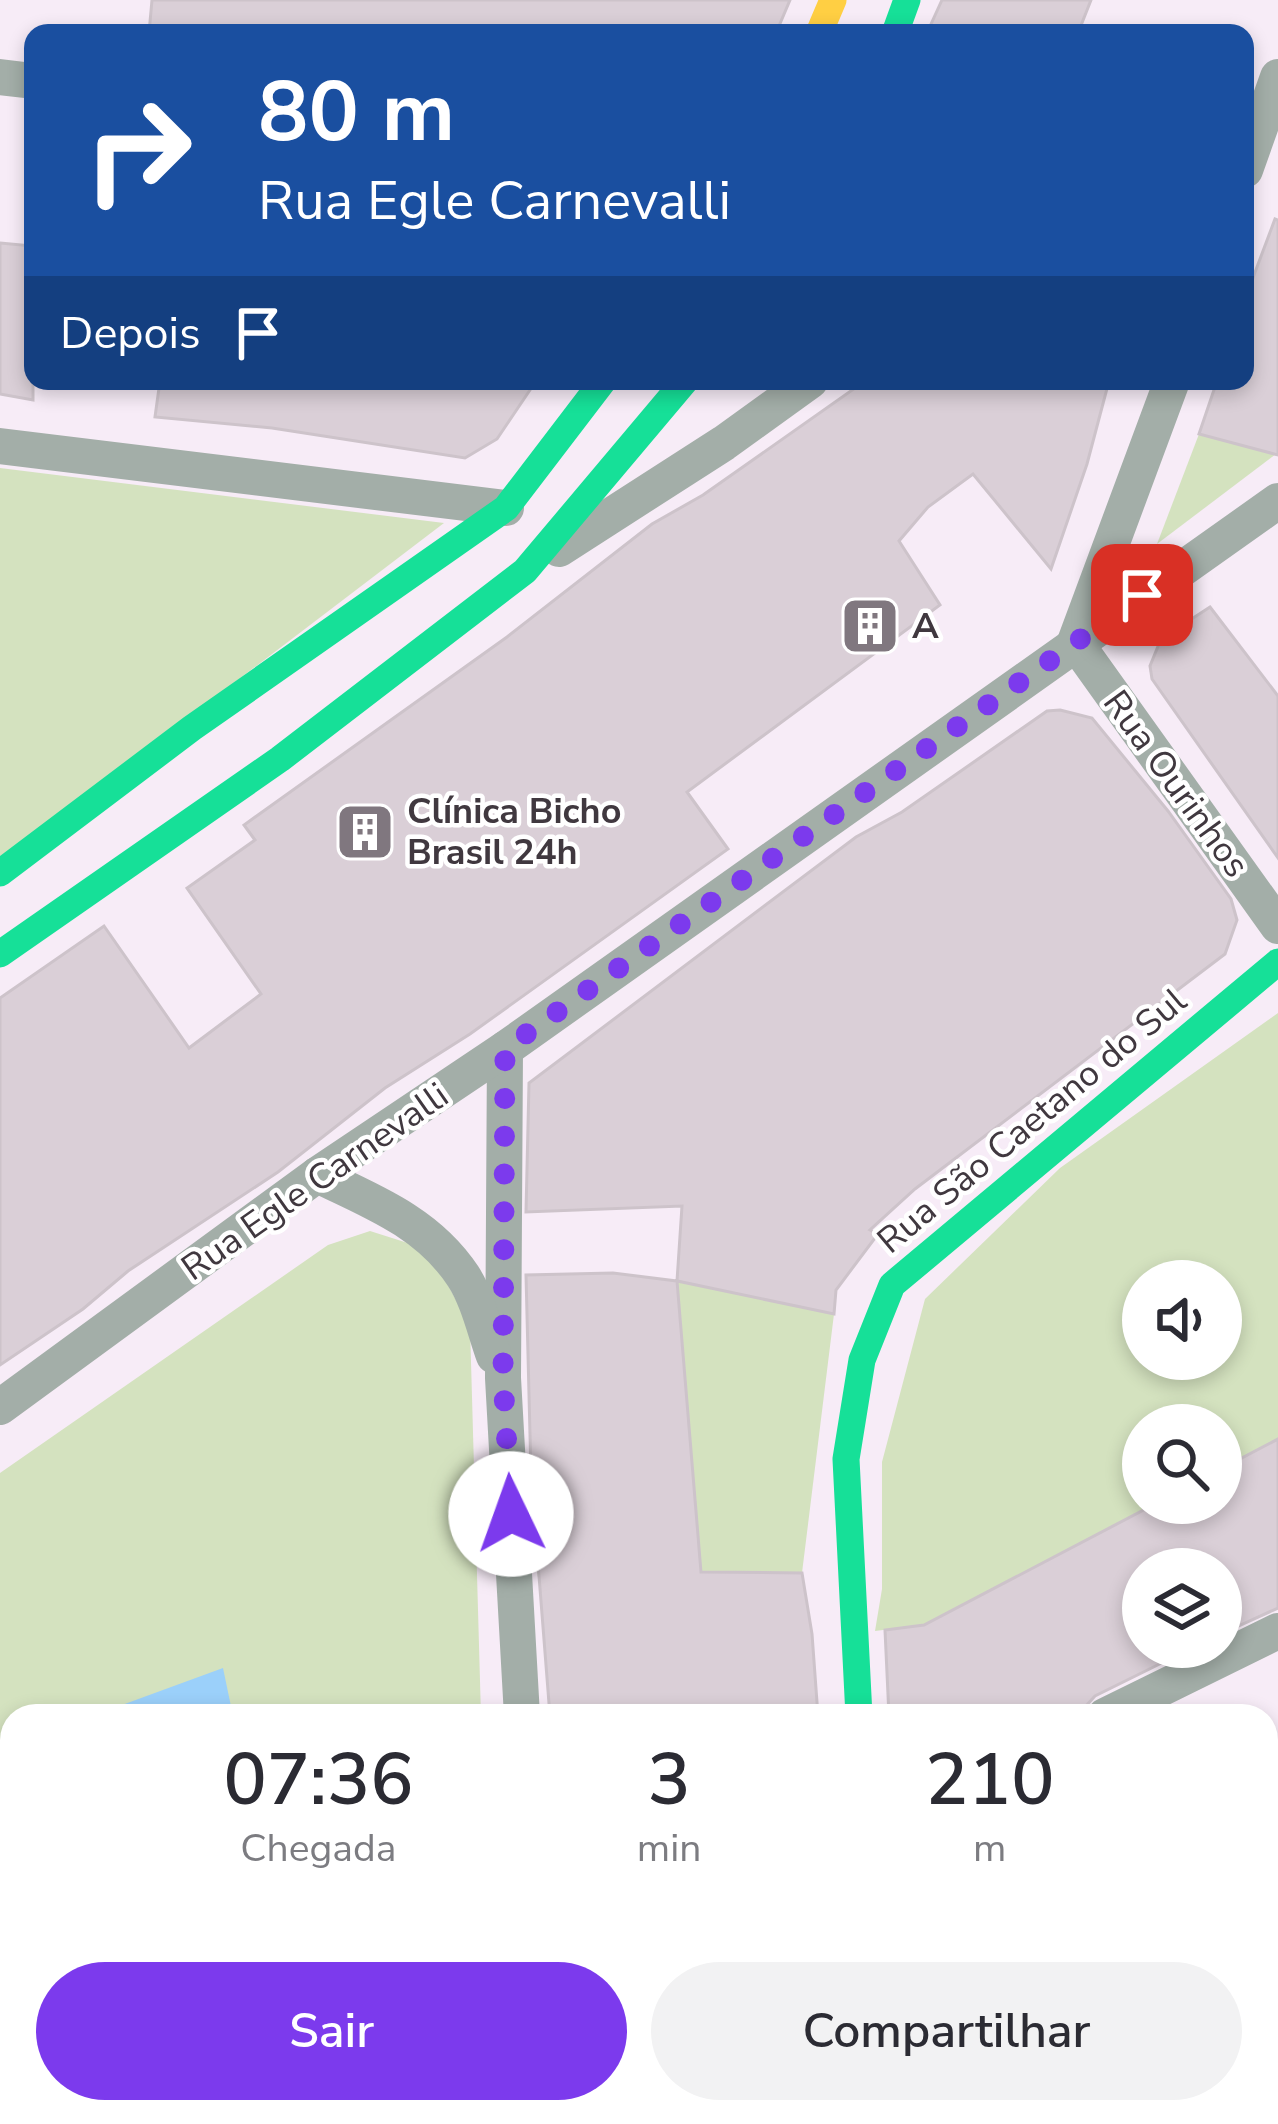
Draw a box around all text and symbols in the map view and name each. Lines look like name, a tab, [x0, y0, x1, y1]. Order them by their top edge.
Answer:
text: 80 m	[258, 55, 455, 170]
icon: right	[60, 72, 216, 228]
text: Rua Egle Carnevalli	[258, 164, 731, 238]
icon: arrive	[225, 300, 291, 366]
text: Depois	[60, 303, 201, 364]
pin	[1091, 544, 1193, 646]
icon: arrive	[1109, 562, 1175, 628]
building icon: A	[839, 595, 901, 657]
place label: A	[912, 602, 939, 651]
street label: Rua Ourinhos	[1092, 681, 1260, 887]
place label: Clínica Bicho Brasil 24h	[407, 787, 621, 877]
building icon: Clínica Bicho Brasil 24h	[334, 801, 396, 863]
street label: Rua São Caetano do Sul	[867, 977, 1197, 1265]
street label: Rua Egle Carnevalli	[172, 1071, 458, 1293]
map controls	[1122, 1260, 1242, 1668]
button: sound	[1122, 1260, 1242, 1380]
button: search	[1122, 1404, 1242, 1524]
position arrow	[448, 1451, 574, 1577]
button: layers	[1122, 1548, 1242, 1668]
text: 07:36	[223, 1731, 413, 1829]
text: 3	[648, 1731, 691, 1829]
text: 210	[925, 1731, 1054, 1829]
text: Chegada	[240, 1822, 396, 1875]
text: min	[637, 1822, 701, 1875]
text: m	[973, 1822, 1006, 1875]
button: Sair	[36, 1962, 627, 2100]
button: Compartilhar	[651, 1962, 1242, 2100]

